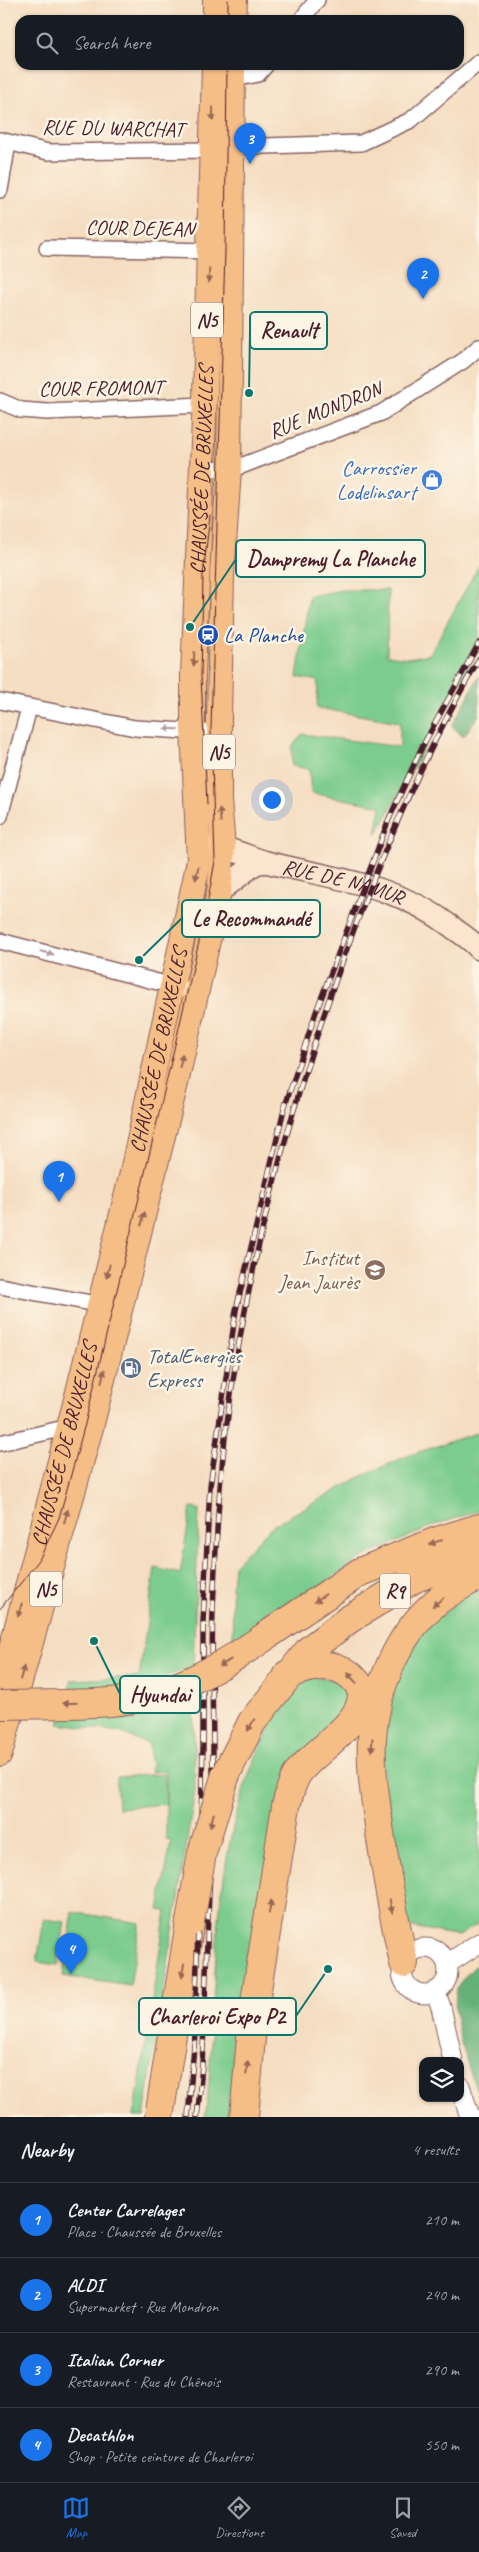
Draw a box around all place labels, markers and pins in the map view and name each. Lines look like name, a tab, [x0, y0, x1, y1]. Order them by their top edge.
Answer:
pin: 3	[234, 123, 266, 164]
pin: 2	[407, 258, 439, 299]
callout: Renault	[250, 312, 327, 349]
place label: Carrossier Lodelinsart	[337, 455, 419, 505]
shop icon: Carrossier Lodelinsart	[420, 468, 444, 492]
callout: Dampremy La Planche	[236, 540, 425, 577]
place label: La Planche	[224, 622, 304, 648]
station icon: La Planche	[196, 623, 220, 647]
callout: Le Recommandé	[182, 900, 320, 937]
pin: 1	[43, 1161, 75, 1202]
place label: Institut Jean Jaurès	[278, 1245, 361, 1295]
school or university icon: Institut Jean Jaurès	[363, 1258, 387, 1282]
place label: TotalEnergies Express	[147, 1343, 243, 1393]
fuel station icon: TotalEnergies Express	[119, 1356, 143, 1380]
callout: Hyundai	[120, 1676, 200, 1713]
pin: 4	[55, 1933, 87, 1974]
callout: Charleroi Expo P2	[139, 1998, 296, 2035]

